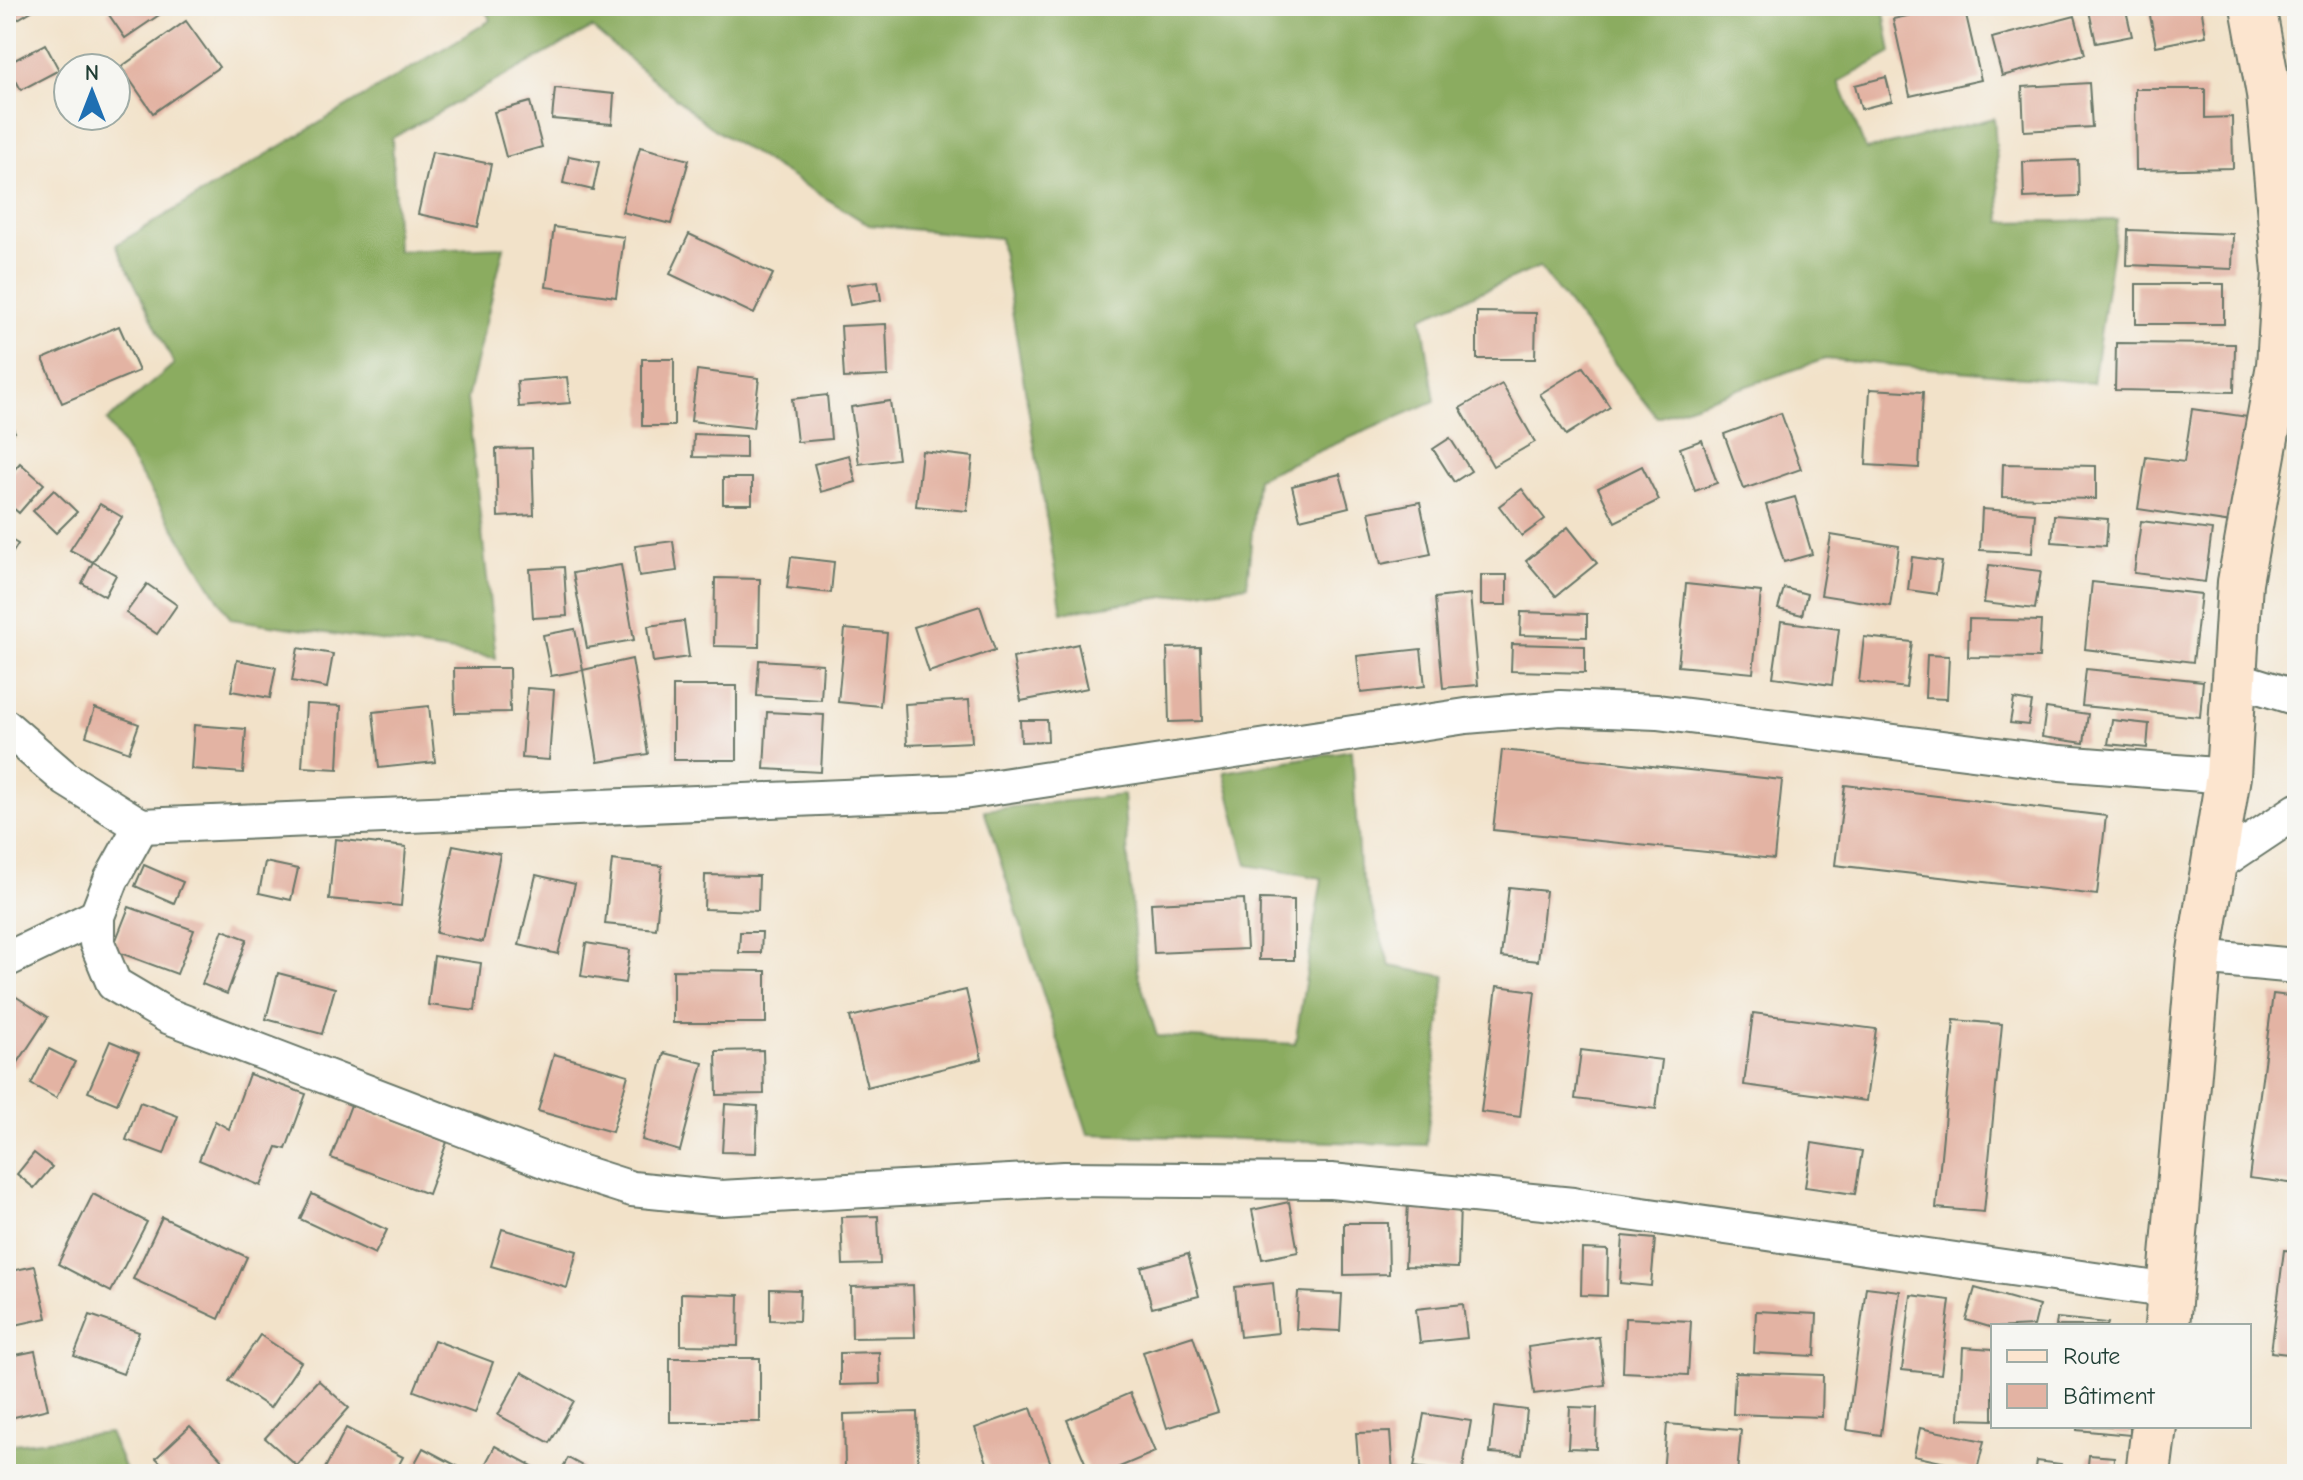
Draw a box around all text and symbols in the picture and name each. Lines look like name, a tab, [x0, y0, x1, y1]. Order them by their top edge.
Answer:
north arrow	[52, 52, 132, 132]
text: N	[85, 60, 99, 86]
legend	[1991, 1324, 2251, 1428]
text: Route	[2063, 1342, 2120, 1370]
text: Bâtiment	[2063, 1382, 2156, 1410]

